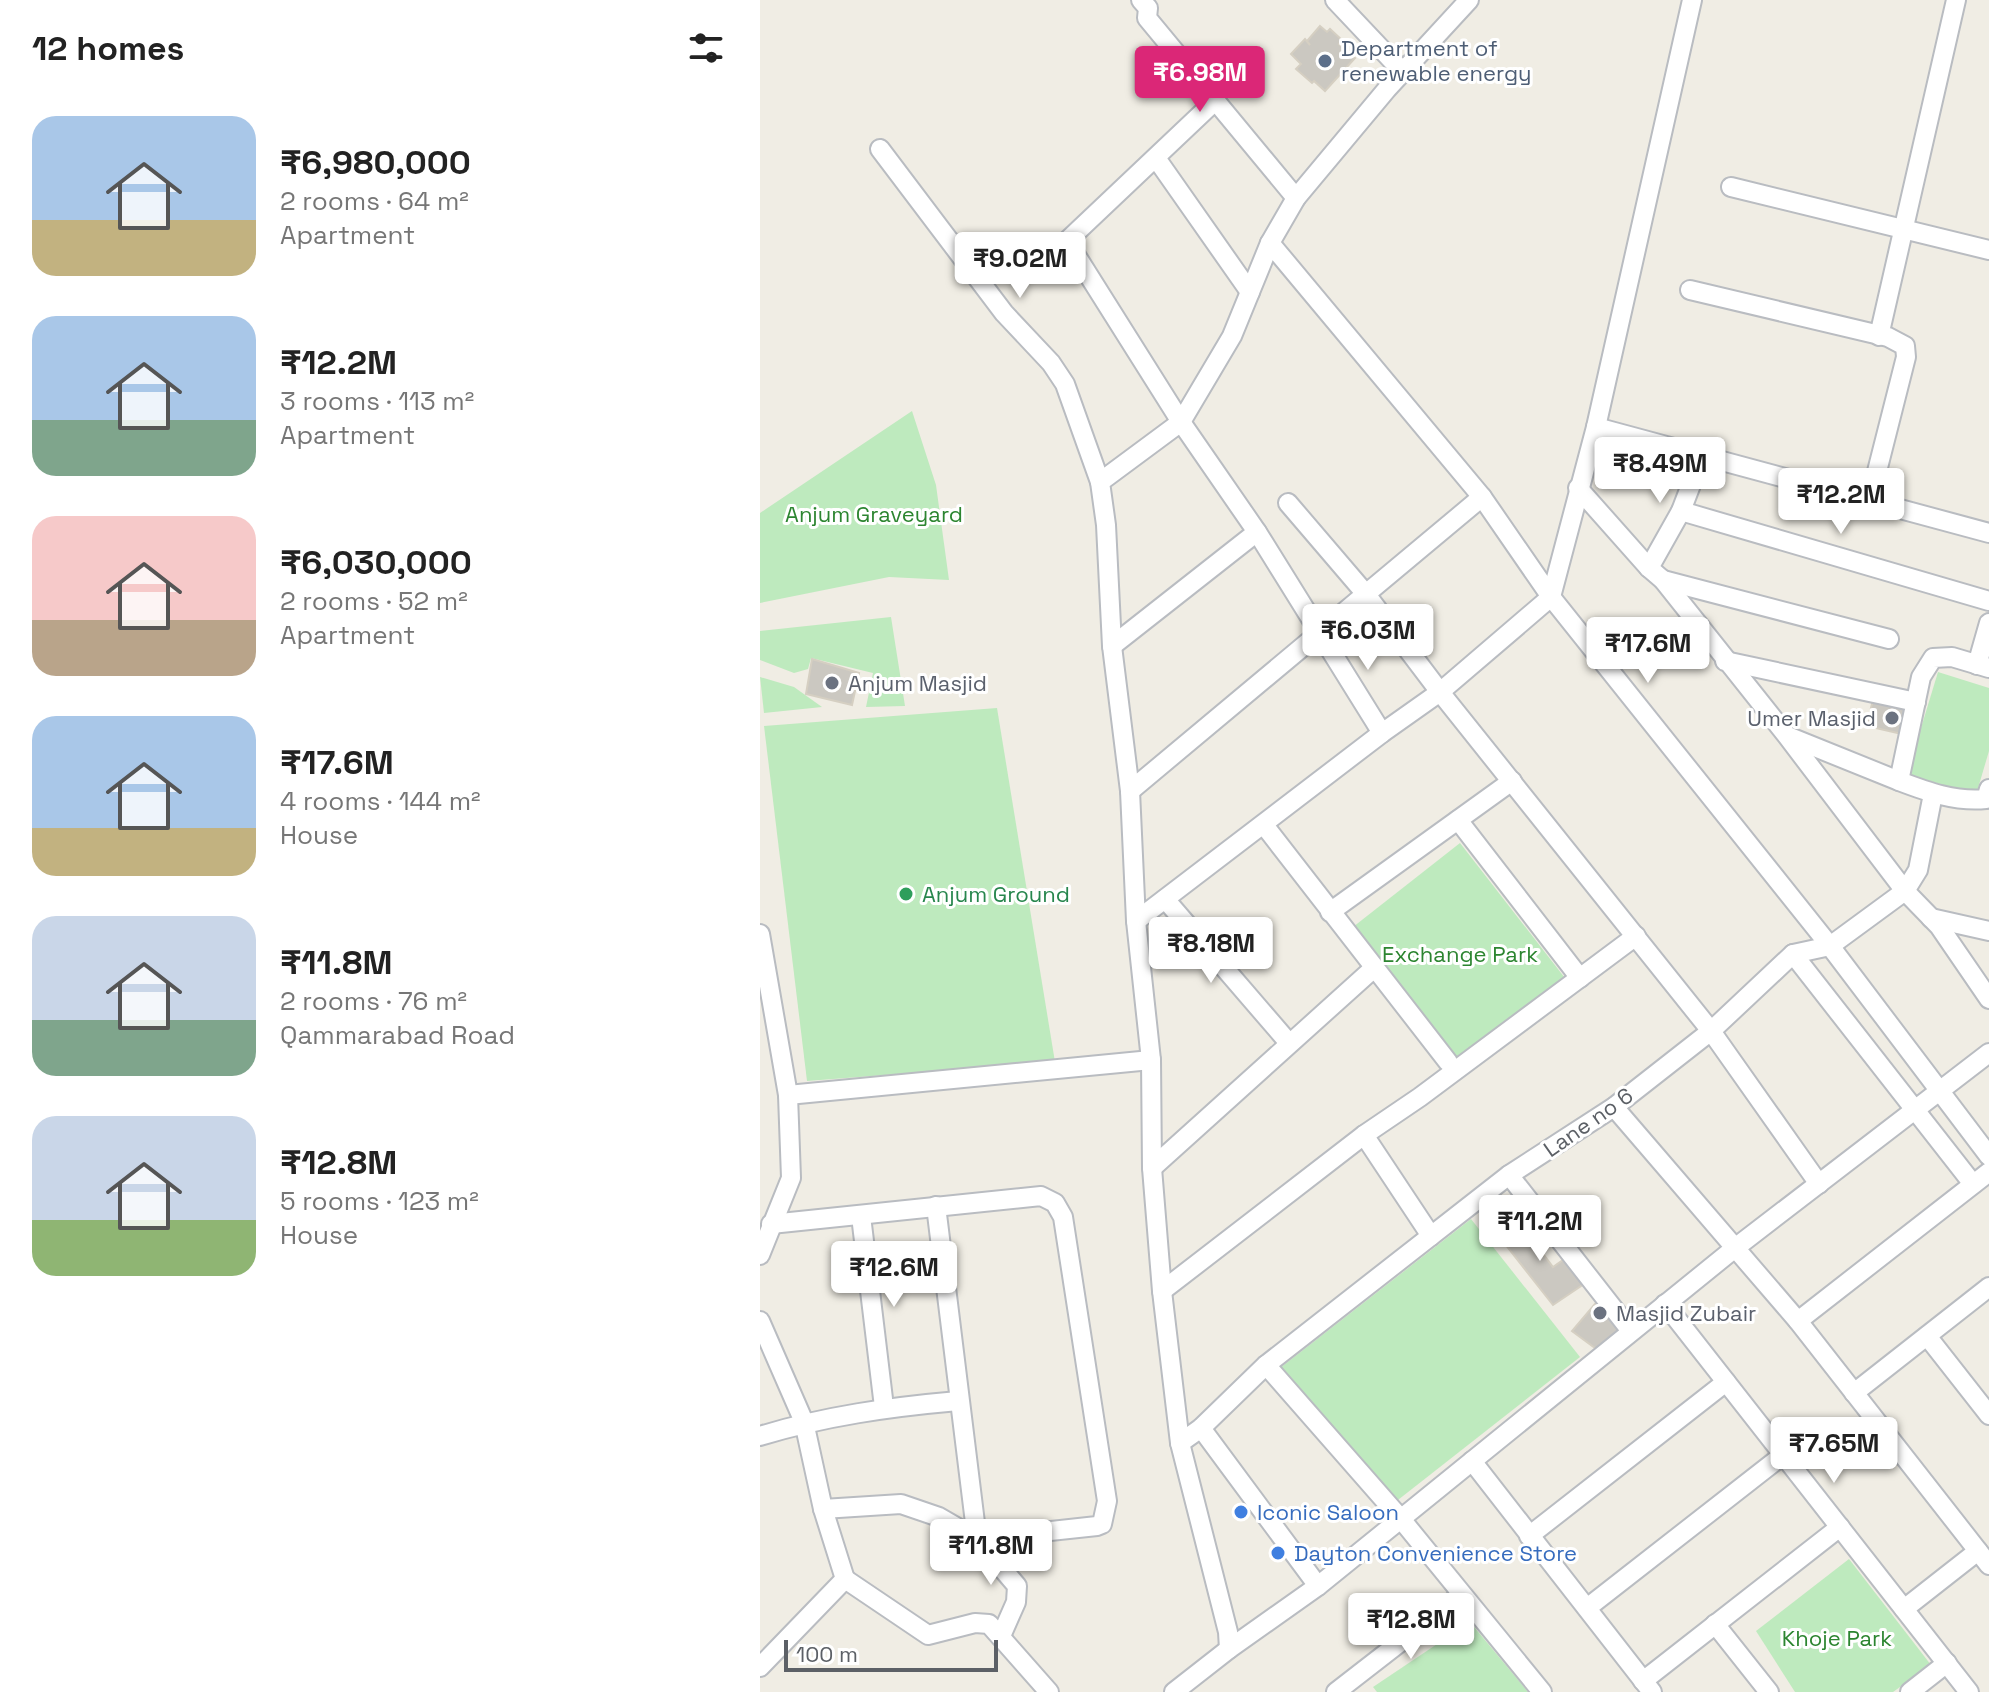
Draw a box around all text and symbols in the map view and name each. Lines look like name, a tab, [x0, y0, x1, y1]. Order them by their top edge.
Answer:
icon: filters	[684, 26, 728, 70]
text: 12 homes	[32, 27, 184, 70]
place label: Department of renewable energy	[1341, 34, 1532, 87]
pin: ₹6.98M	[1135, 46, 1265, 114]
marker: Department of renewable energy	[1316, 52, 1334, 70]
text: ₹6.98M	[1153, 55, 1247, 89]
text: ₹6,980,000	[280, 141, 471, 184]
icon: home	[96, 148, 192, 244]
text: 2 rooms · 64 m²	[280, 184, 469, 218]
text: Apartment	[280, 218, 415, 252]
pin: ₹9.02M	[955, 232, 1085, 300]
text: ₹9.02M	[973, 241, 1067, 275]
text: ₹12.2M	[280, 341, 397, 384]
icon: home	[96, 348, 192, 444]
text: 3 rooms · 113 m²	[280, 384, 474, 418]
text: Apartment	[280, 418, 415, 452]
pin: ₹8.49M	[1595, 437, 1725, 505]
text: ₹8.49M	[1612, 446, 1708, 480]
pin: ₹12.2M	[1776, 468, 1906, 536]
text: ₹12.2M	[1796, 477, 1886, 511]
park label: Anjum Graveyard	[785, 500, 963, 528]
text: ₹6,030,000	[280, 541, 472, 584]
icon: home	[96, 548, 192, 644]
text: 2 rooms · 52 m²	[280, 584, 468, 618]
pin: ₹6.03M	[1303, 604, 1433, 672]
text: ₹6.03M	[1320, 613, 1416, 647]
pin: ₹17.6M	[1583, 617, 1713, 685]
text: Apartment	[280, 618, 415, 652]
text: ₹17.6M	[1604, 626, 1692, 660]
place label: Anjum Masjid	[848, 669, 987, 697]
marker: Anjum Masjid	[823, 674, 841, 692]
place label: Umer Masjid	[1747, 704, 1876, 732]
marker: Umer Masjid	[1883, 709, 1901, 727]
text: ₹17.6M	[280, 741, 394, 784]
icon: home	[96, 748, 192, 844]
text: 4 rooms · 144 m²	[280, 784, 481, 818]
text: House	[280, 818, 358, 852]
place label: Anjum Ground	[922, 880, 1070, 908]
marker: Anjum Ground	[897, 885, 915, 903]
pin: ₹8.18M	[1146, 917, 1276, 985]
text: ₹8.18M	[1167, 926, 1255, 960]
park label: Exchange Park	[1382, 940, 1538, 968]
text: ₹11.8M	[280, 941, 392, 984]
icon: home	[96, 948, 192, 1044]
text: 2 rooms · 76 m²	[280, 984, 467, 1018]
text: Qammarabad Road	[280, 1018, 515, 1052]
street label: Lane no 6	[1538, 1081, 1638, 1163]
text: ₹12.8M	[280, 1141, 397, 1184]
icon: home	[96, 1148, 192, 1244]
text: 5 rooms · 123 m²	[280, 1184, 479, 1218]
pin: ₹11.2M	[1475, 1195, 1605, 1263]
text: ₹11.2M	[1497, 1204, 1583, 1238]
text: House	[280, 1218, 358, 1252]
pin: ₹12.6M	[829, 1241, 959, 1309]
text: ₹12.6M	[849, 1250, 939, 1284]
place label: Masjid Zubair	[1616, 1299, 1756, 1327]
marker: Masjid Zubair	[1591, 1304, 1609, 1322]
pin: ₹7.65M	[1769, 1417, 1899, 1485]
text: ₹7.65M	[1789, 1426, 1879, 1460]
place label: Iconic Saloon	[1257, 1498, 1399, 1526]
marker: Iconic Saloon	[1232, 1503, 1250, 1521]
pin: ₹11.8M	[926, 1519, 1056, 1587]
text: ₹11.8M	[948, 1528, 1034, 1562]
place label: Dayton Convenience Store	[1294, 1539, 1577, 1567]
marker: Dayton Convenience Store	[1269, 1544, 1287, 1562]
pin: ₹12.8M	[1346, 1593, 1476, 1661]
text: ₹12.8M	[1366, 1602, 1456, 1636]
park label: Khoje Park	[1782, 1624, 1892, 1652]
scale bar	[784, 1636, 998, 1672]
text: 100 m	[796, 1640, 858, 1668]

